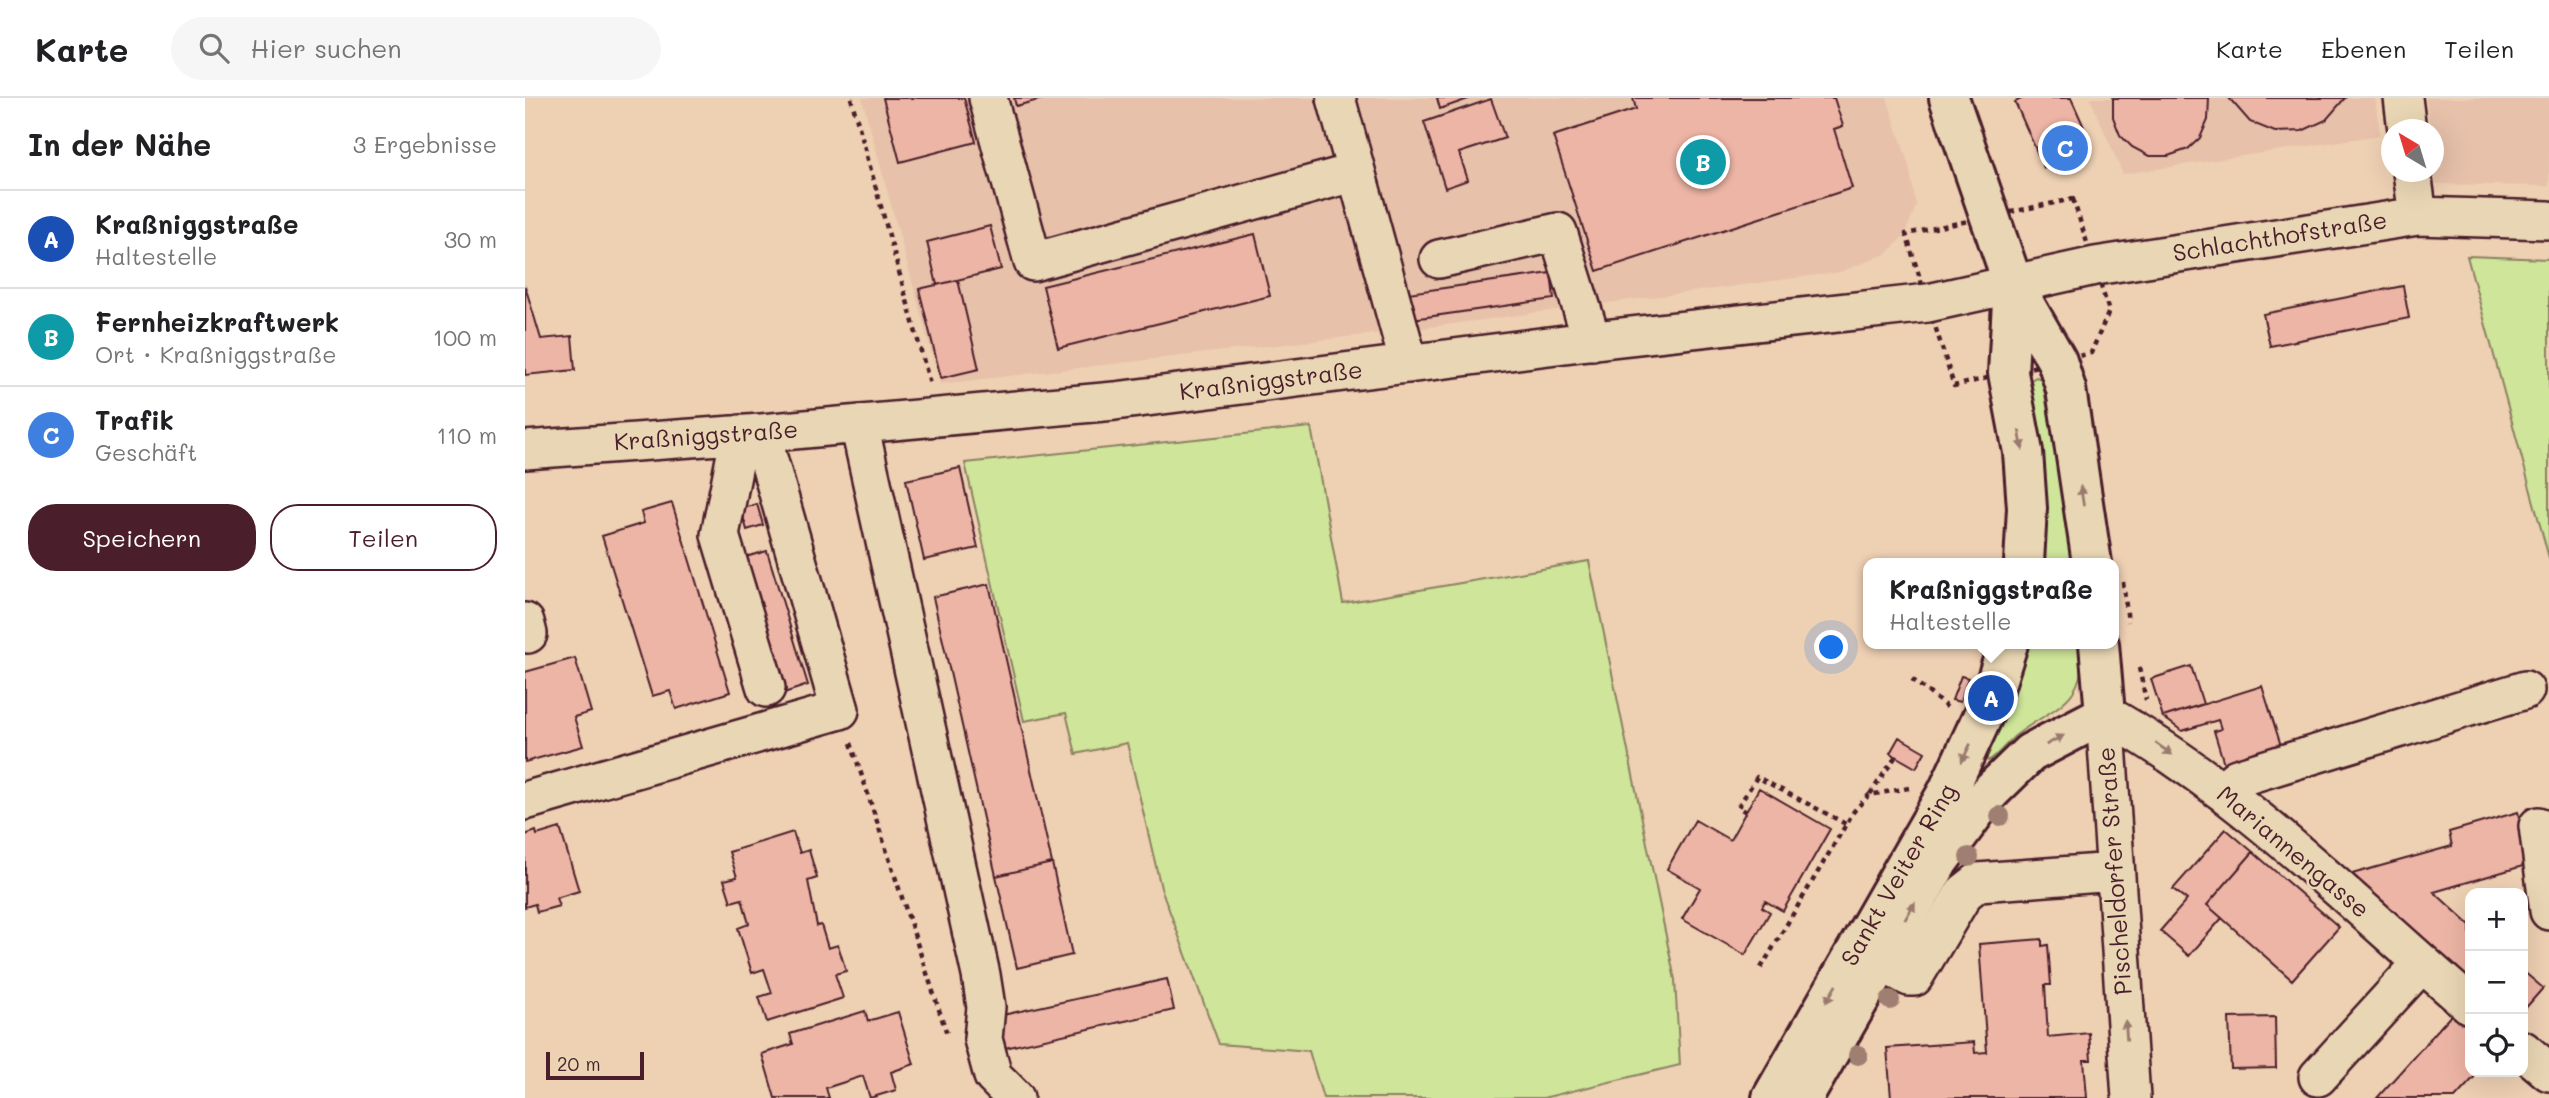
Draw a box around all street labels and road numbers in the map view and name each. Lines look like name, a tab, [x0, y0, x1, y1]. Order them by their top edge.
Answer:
street label: Schlachthofstraße	[2170, 203, 2389, 268]
street label: Kraßniggstraße	[1177, 353, 1364, 406]
street label: Kraßniggstraße	[613, 413, 799, 456]
street label: Pischeldorfer Straße	[2089, 746, 2138, 996]
street label: Sankt Veiter Ring	[1833, 778, 1962, 971]
street label: Mariannengasse	[2211, 778, 2377, 924]

